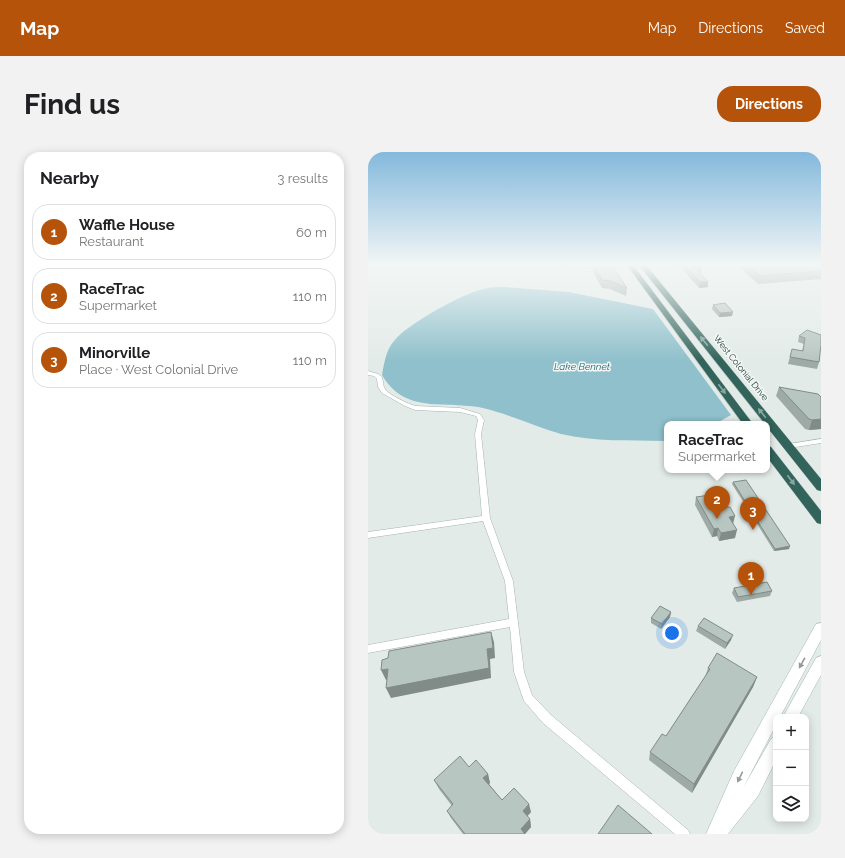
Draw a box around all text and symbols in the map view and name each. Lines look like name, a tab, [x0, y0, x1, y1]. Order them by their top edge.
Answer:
text: Map	[20, 17, 59, 39]
text: Map	[648, 20, 676, 36]
text: Directions	[698, 20, 763, 36]
text: Saved	[785, 20, 825, 36]
button: Directions	[717, 86, 821, 122]
text: Find us	[24, 88, 120, 121]
text: Nearby	[40, 168, 99, 188]
text: 3 results	[278, 171, 328, 186]
text: Waffle House	[79, 216, 175, 234]
text: 1	[51, 225, 57, 240]
text: 60 m	[296, 225, 327, 240]
text: Restaurant	[79, 234, 144, 249]
text: RaceTrac	[79, 280, 145, 298]
text: 2	[50, 289, 58, 304]
text: 110 m	[293, 289, 327, 304]
text: Supermarket	[79, 298, 157, 313]
street label: West Colonial Drive	[712, 333, 771, 403]
one-way arrow	[699, 335, 708, 346]
text: Minorville	[79, 344, 150, 362]
text: 3	[50, 353, 58, 368]
text: 110 m	[293, 353, 327, 368]
water label: Lake Bennet	[554, 361, 611, 372]
text: Place · West Colonial Drive	[79, 362, 238, 377]
one-way arrow	[718, 384, 726, 394]
one-way arrow	[757, 407, 766, 418]
popup	[664, 421, 770, 473]
text: RaceTrac	[678, 431, 744, 449]
text: Supermarket	[678, 449, 756, 464]
one-way arrow	[786, 474, 795, 485]
pin: 2	[704, 486, 730, 519]
pin: 3	[740, 497, 766, 530]
pin: 1	[738, 562, 764, 595]
your location	[662, 623, 682, 643]
one-way arrow	[799, 657, 806, 669]
map controls	[773, 714, 809, 822]
button: +	[773, 714, 809, 750]
button: −	[773, 750, 809, 786]
one-way arrow	[737, 771, 743, 783]
button: layers	[773, 786, 809, 822]

